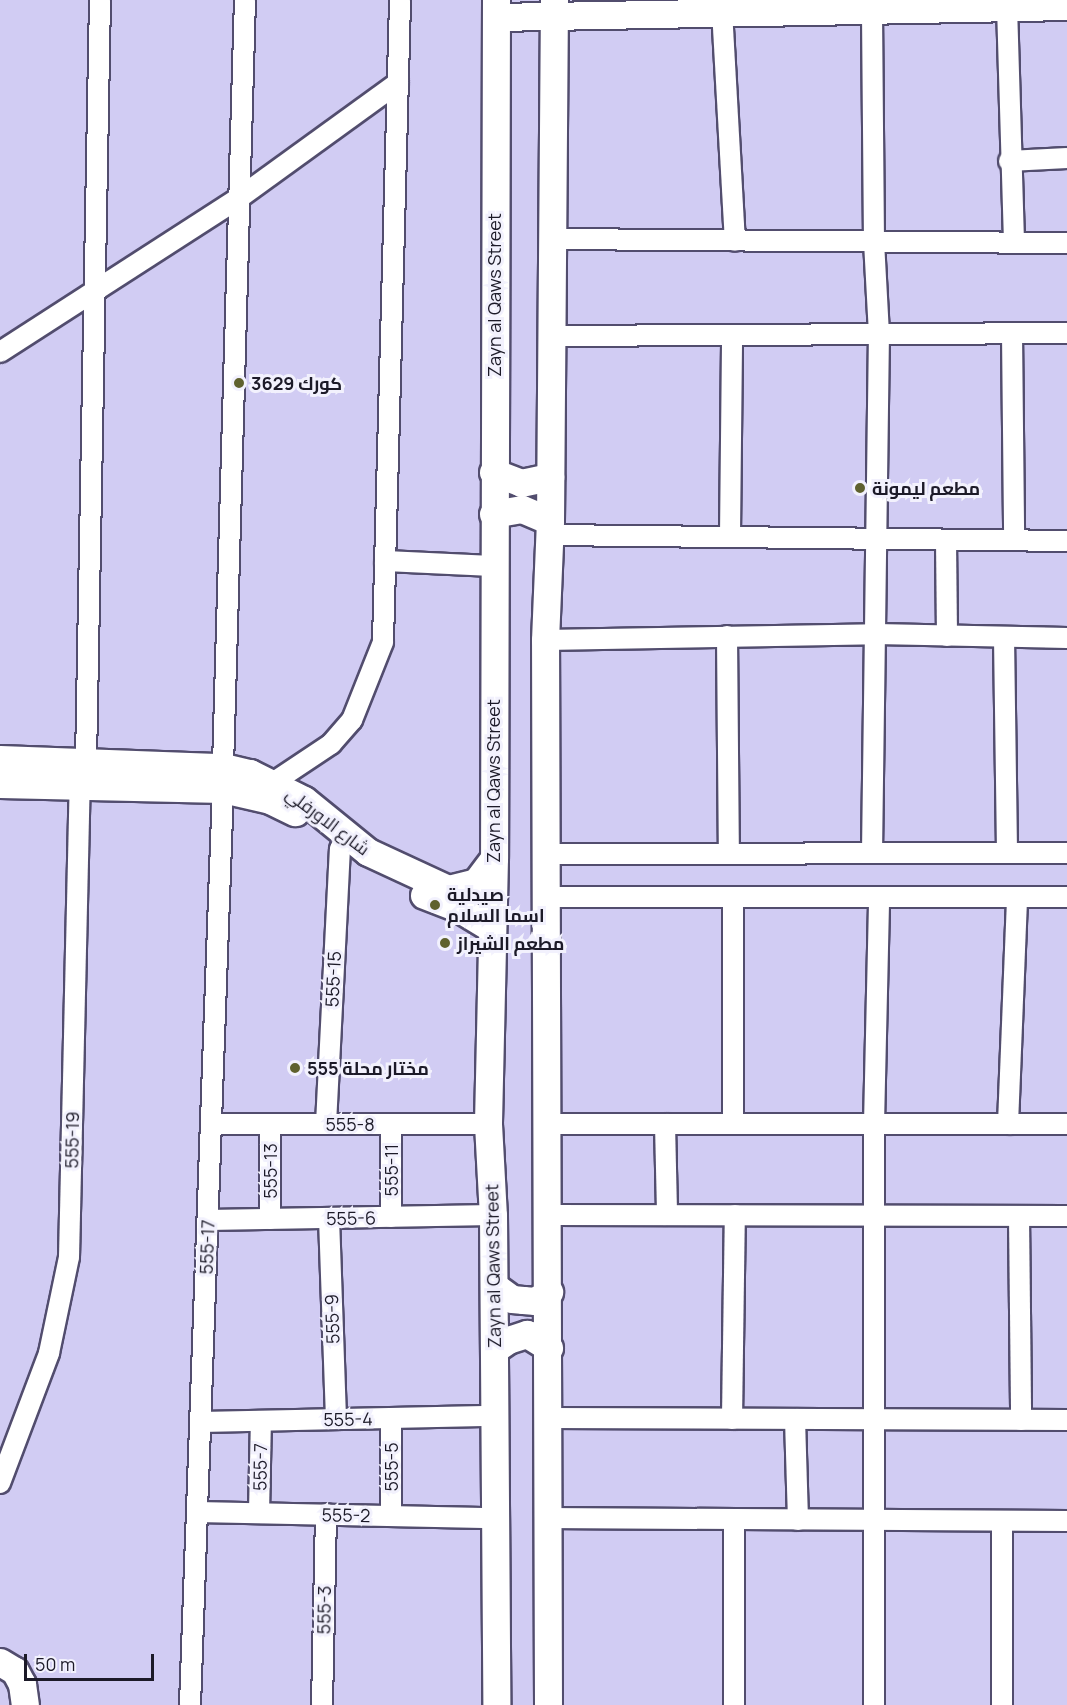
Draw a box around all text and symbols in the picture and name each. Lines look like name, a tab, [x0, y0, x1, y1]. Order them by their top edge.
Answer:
street label: Zayn al Qaws Street	[483, 213, 505, 377]
place label: كورك 3629	[251, 372, 342, 394]
marker: كورك 3629	[232, 376, 246, 390]
place label: مطعم ليمونة	[872, 477, 980, 499]
marker: مطعم ليمونة	[853, 481, 867, 495]
street label: Zayn al Qaws Street	[482, 699, 504, 863]
street label: شارع الاورفلي	[282, 782, 374, 860]
place label: صيدلية اسما السلام	[447, 884, 545, 926]
marker: صيدلية اسما السلام	[428, 898, 442, 912]
place label: مطعم الشيراز	[457, 932, 564, 954]
marker: مطعم الشيراز	[438, 936, 452, 950]
street label: 555-15	[321, 950, 345, 1008]
place label: مختار محلة 555	[307, 1057, 429, 1079]
marker: مختار محلة 555	[288, 1061, 302, 1075]
street label: 555-19	[61, 1111, 83, 1169]
street label: 555-8	[325, 1113, 375, 1135]
street label: 555-13	[259, 1143, 281, 1199]
street label: 555-11	[380, 1144, 402, 1196]
street label: Zayn al Qaws Street	[481, 1184, 505, 1348]
street label: 555-6	[326, 1207, 376, 1229]
street label: 555-17	[195, 1219, 219, 1275]
street label: 555-9	[320, 1294, 344, 1344]
street label: 555-4	[323, 1408, 373, 1430]
street label: 555-5	[380, 1442, 402, 1492]
street label: 555-7	[249, 1443, 271, 1491]
street label: 555-2	[321, 1504, 371, 1526]
street label: 555-3	[313, 1585, 335, 1635]
scale bar	[27, 1642, 158, 1680]
text: 50 m	[35, 1652, 75, 1676]

